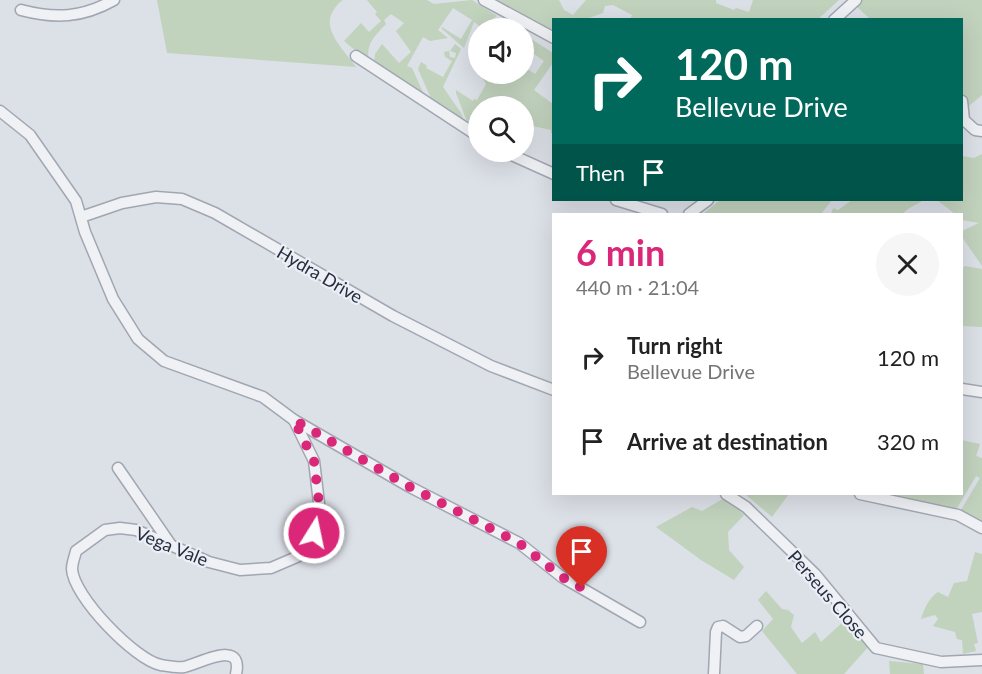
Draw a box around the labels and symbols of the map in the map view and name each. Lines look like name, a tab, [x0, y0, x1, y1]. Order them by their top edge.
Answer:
street label: Hydra Drive	[273, 241, 367, 307]
position arrow	[282, 501, 346, 565]
street label: Vega Vale	[133, 522, 211, 570]
pin	[556, 526, 607, 588]
street label: Perseus Close	[784, 545, 872, 643]

